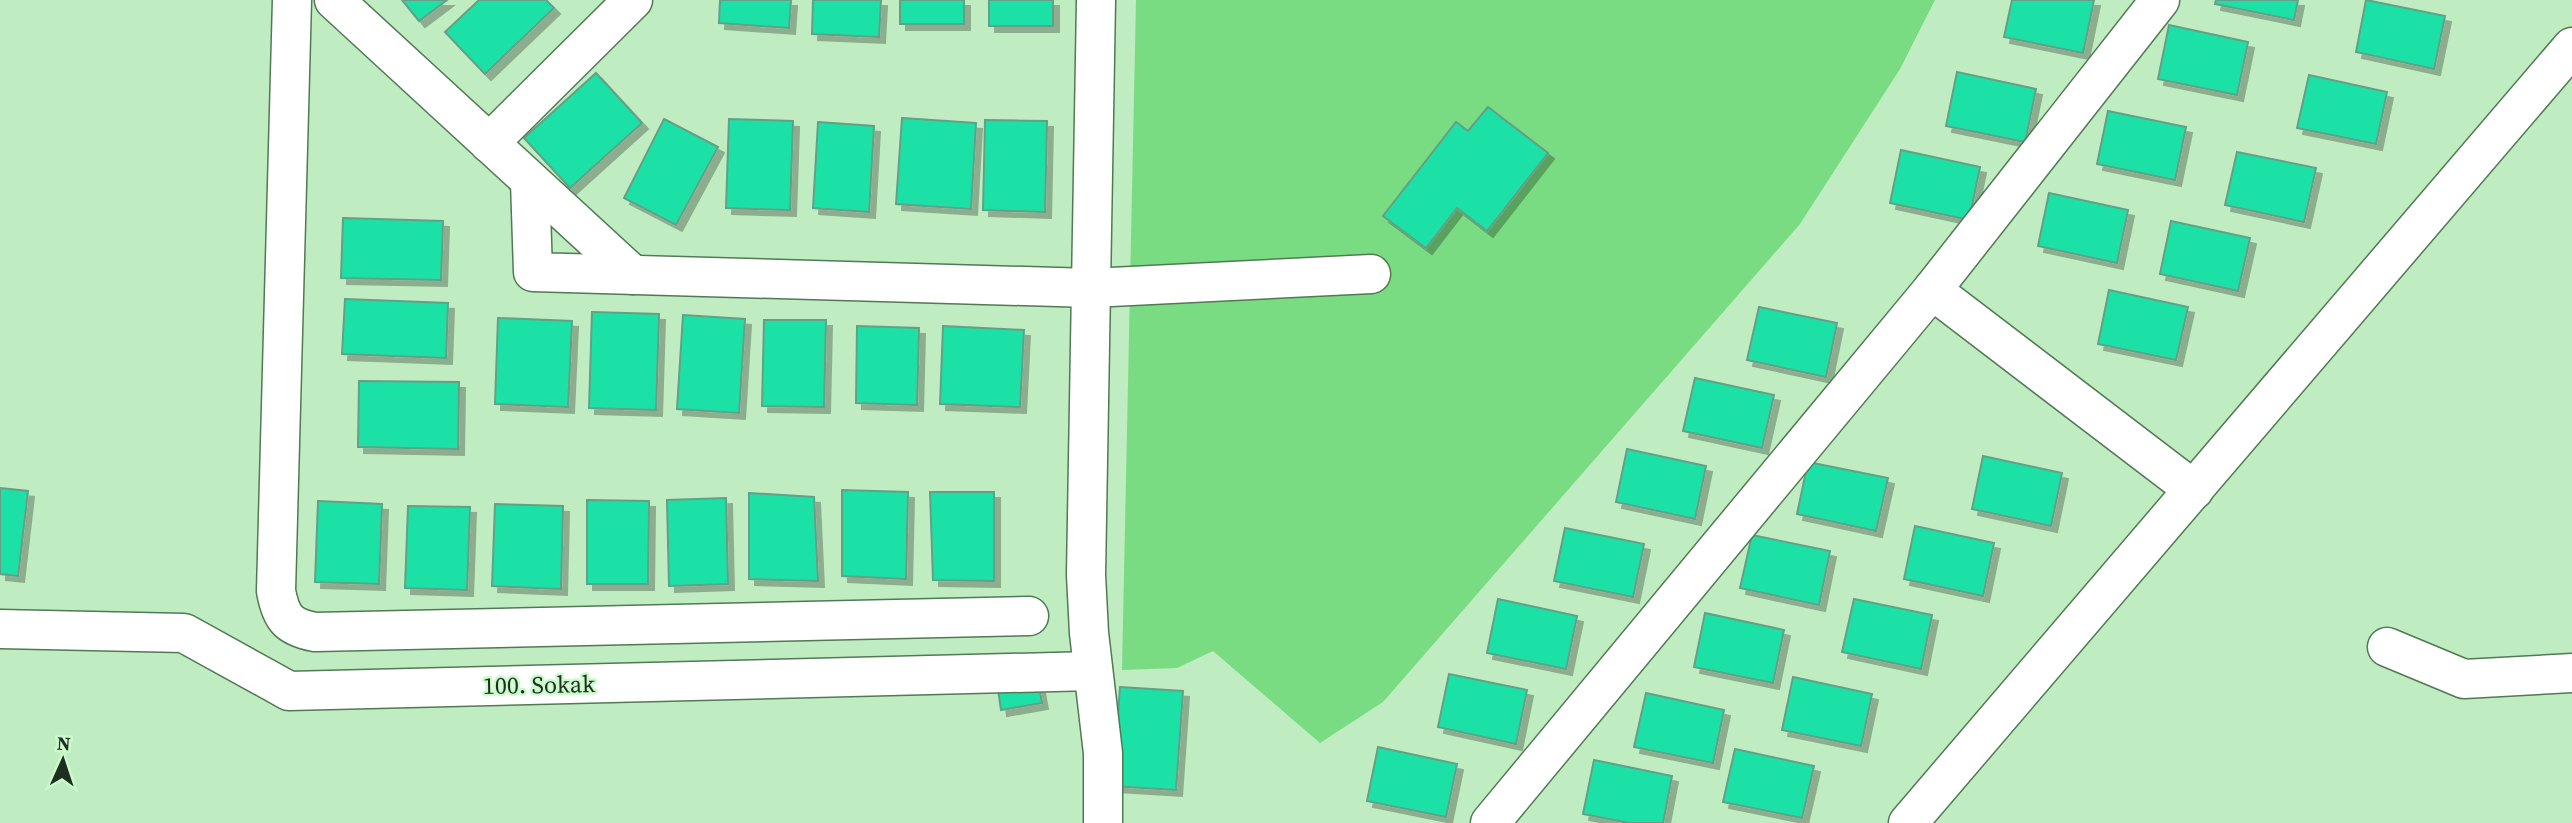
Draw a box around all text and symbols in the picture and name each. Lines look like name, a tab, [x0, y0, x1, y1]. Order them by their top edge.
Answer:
street label: 100. Sokak	[482, 667, 596, 702]
north arrow	[28, 725, 98, 795]
text: N	[56, 730, 72, 756]

